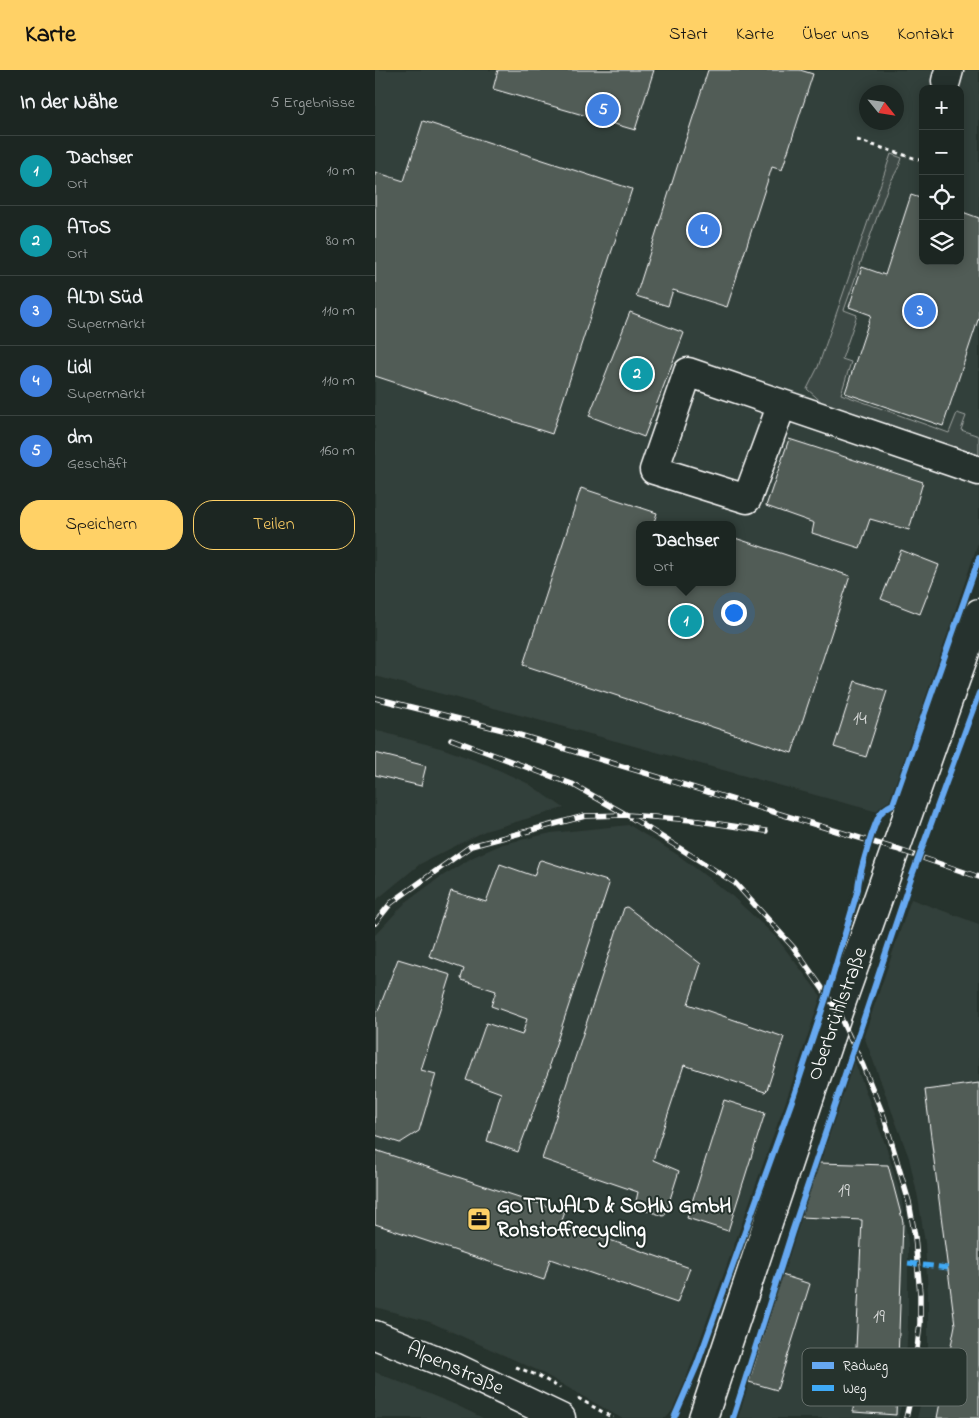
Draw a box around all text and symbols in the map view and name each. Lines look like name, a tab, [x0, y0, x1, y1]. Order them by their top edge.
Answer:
text: Karte	[25, 18, 76, 53]
text: Start	[669, 22, 708, 48]
text: Karte	[736, 22, 774, 48]
text: Über uns	[802, 22, 869, 48]
text: Kontakt	[897, 22, 954, 48]
north arrow	[859, 85, 904, 130]
map controls	[919, 85, 964, 265]
button: +	[919, 85, 964, 130]
text: In der Nähe	[20, 88, 118, 118]
text: 5 Ergebnisse	[270, 91, 355, 115]
pin: 5	[587, 91, 619, 129]
button: −	[919, 130, 964, 175]
text: Dachser	[67, 145, 133, 172]
text: 1	[33, 159, 39, 183]
text: 10 m	[327, 159, 355, 183]
text: Ort	[67, 172, 88, 196]
button: locate	[919, 175, 964, 220]
pin: 4	[688, 211, 720, 249]
text: AToS	[67, 215, 111, 242]
button: layers	[919, 220, 964, 265]
text: 2	[32, 229, 40, 253]
text: 80 m	[326, 229, 355, 253]
text: Ort	[67, 242, 88, 266]
text: ALDI Süd	[67, 285, 143, 312]
pin: 3	[904, 292, 936, 330]
text: 3	[33, 299, 39, 323]
text: 110 m	[321, 299, 355, 323]
text: Supermarkt	[67, 312, 146, 336]
text: Lidl	[67, 355, 91, 382]
pin: 2	[621, 355, 653, 393]
text: 4	[33, 369, 39, 393]
text: 110 m	[321, 369, 355, 393]
text: Supermarkt	[67, 382, 146, 406]
text: dm	[67, 425, 92, 452]
text: 5	[31, 439, 41, 463]
text: 160 m	[320, 439, 355, 463]
text: Geschäft	[67, 452, 127, 476]
button: Speichern	[20, 500, 183, 550]
button: Teilen	[193, 500, 355, 550]
popup	[636, 521, 736, 586]
text: Dachser	[653, 528, 719, 555]
text: Ort	[653, 555, 674, 579]
your location	[721, 600, 747, 626]
pin: 1	[670, 602, 702, 640]
house number: 14	[853, 706, 867, 733]
street label: Oberbrühlstraße	[800, 943, 876, 1085]
house number: 19	[838, 1178, 850, 1205]
place label: GOTTWALD & SOHN GmbH Rohstoffrecycling	[497, 1192, 732, 1248]
office icon: GOTTWALD & SOHN GmbH Rohstoffrecycling	[466, 1206, 492, 1232]
house number: 19	[873, 1304, 885, 1331]
street label: Alpenstraße	[402, 1334, 509, 1404]
legend	[802, 1348, 967, 1406]
text: Radweg	[843, 1356, 888, 1378]
text: Weg	[843, 1379, 866, 1401]

